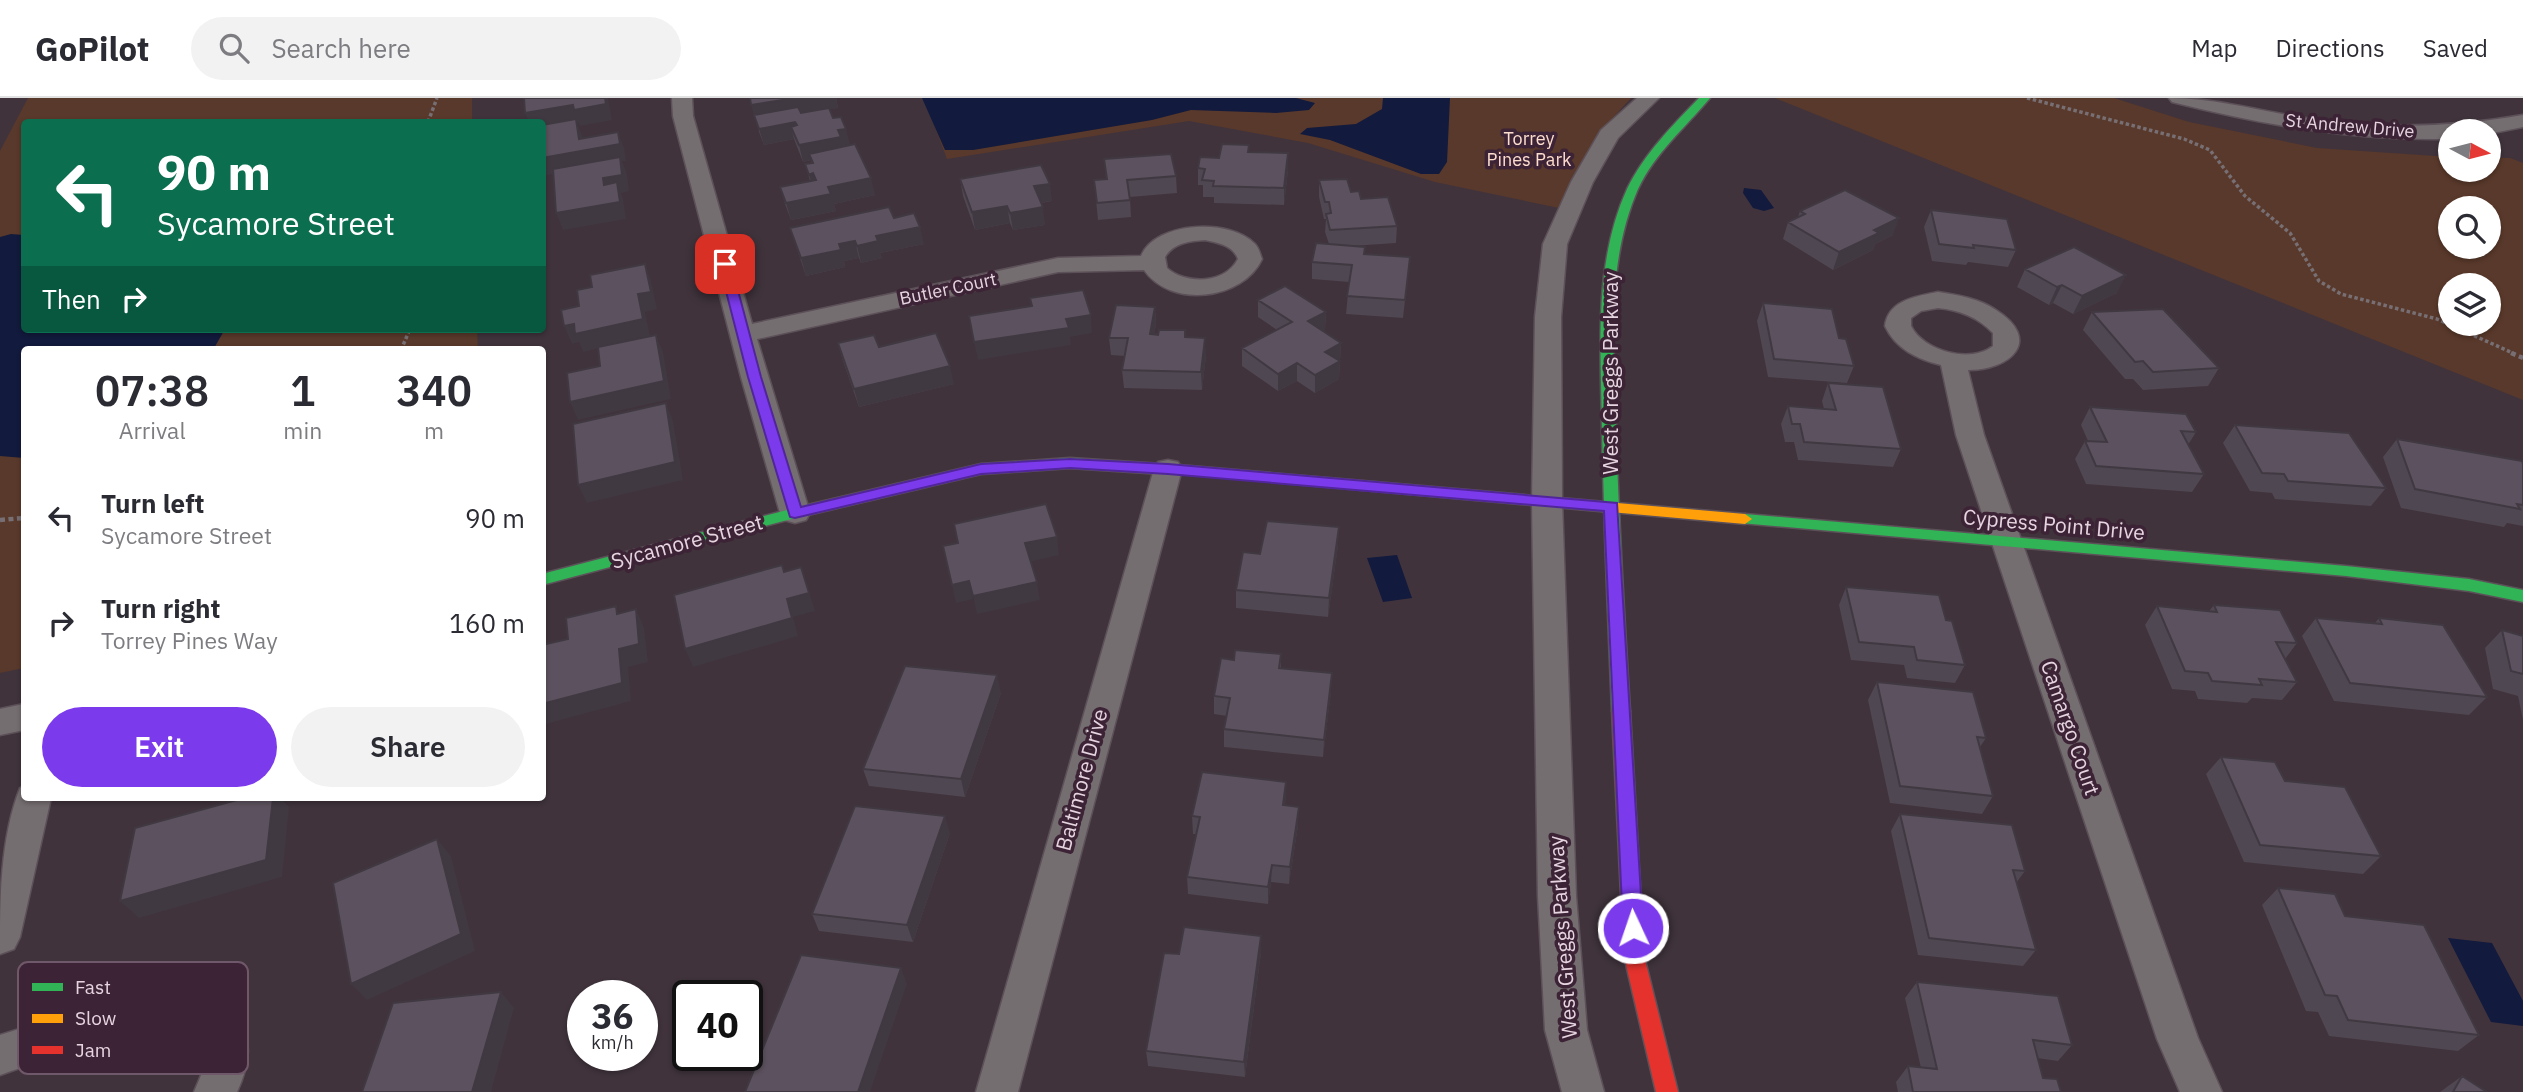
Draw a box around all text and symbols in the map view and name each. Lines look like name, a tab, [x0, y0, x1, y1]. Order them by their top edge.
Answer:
search box	[191, 17, 681, 80]
text: GoPilot	[35, 27, 149, 70]
icon: search	[215, 29, 253, 67]
text: Search here	[271, 31, 411, 65]
text: Map	[2191, 32, 2237, 64]
text: Directions	[2275, 32, 2385, 64]
text: Saved	[2423, 32, 2488, 64]
street label: St Andrew Drive	[2285, 108, 2416, 143]
north arrow	[2438, 119, 2501, 182]
map controls	[2438, 119, 2501, 336]
park label: Torrey Pines Park	[1487, 127, 1572, 171]
text: 90 m	[157, 140, 271, 203]
icon: left	[42, 147, 133, 238]
button: search	[2438, 196, 2501, 259]
text: Sycamore Street	[157, 202, 395, 244]
pin	[695, 234, 755, 294]
icon: arrive	[706, 245, 744, 283]
street label: Butler Court	[897, 267, 998, 310]
street label: West Greggs Parkway	[1596, 271, 1624, 475]
button: layers	[2438, 273, 2501, 336]
icon: right	[115, 280, 153, 318]
text: Then	[42, 282, 101, 316]
text: 07:38	[95, 363, 209, 418]
text: 1	[290, 363, 315, 418]
text: 340	[396, 363, 472, 418]
text: Arrival	[119, 415, 186, 445]
text: min	[283, 415, 322, 445]
text: m	[424, 415, 444, 445]
text: Turn left	[101, 486, 204, 520]
icon: left	[42, 499, 80, 537]
text: 90 m	[465, 501, 525, 535]
street label: Cypress Point Drive	[1962, 502, 2146, 546]
street label: Sycamore Street	[608, 507, 766, 575]
text: Sycamore Street	[101, 520, 272, 550]
text: Turn right	[101, 591, 220, 625]
icon: right	[42, 604, 80, 642]
text: 160 m	[449, 606, 525, 640]
text: Torrey Pines Way	[101, 625, 278, 655]
street label: Camargo Court	[2035, 657, 2107, 799]
street label: Baltimore Drive	[1049, 706, 1113, 854]
button: Exit	[42, 707, 277, 787]
button: Share	[291, 707, 525, 787]
street label: West Greggs Parkway	[1541, 834, 1583, 1040]
position arrow	[1596, 891, 1670, 965]
legend	[18, 962, 248, 1074]
text: Fast	[75, 975, 111, 999]
speed limit sign: 40	[672, 980, 763, 1071]
text: 36	[591, 993, 634, 1039]
text: Slow	[75, 1006, 116, 1030]
text: km/h	[591, 1031, 634, 1054]
text: Jam	[75, 1038, 111, 1062]

